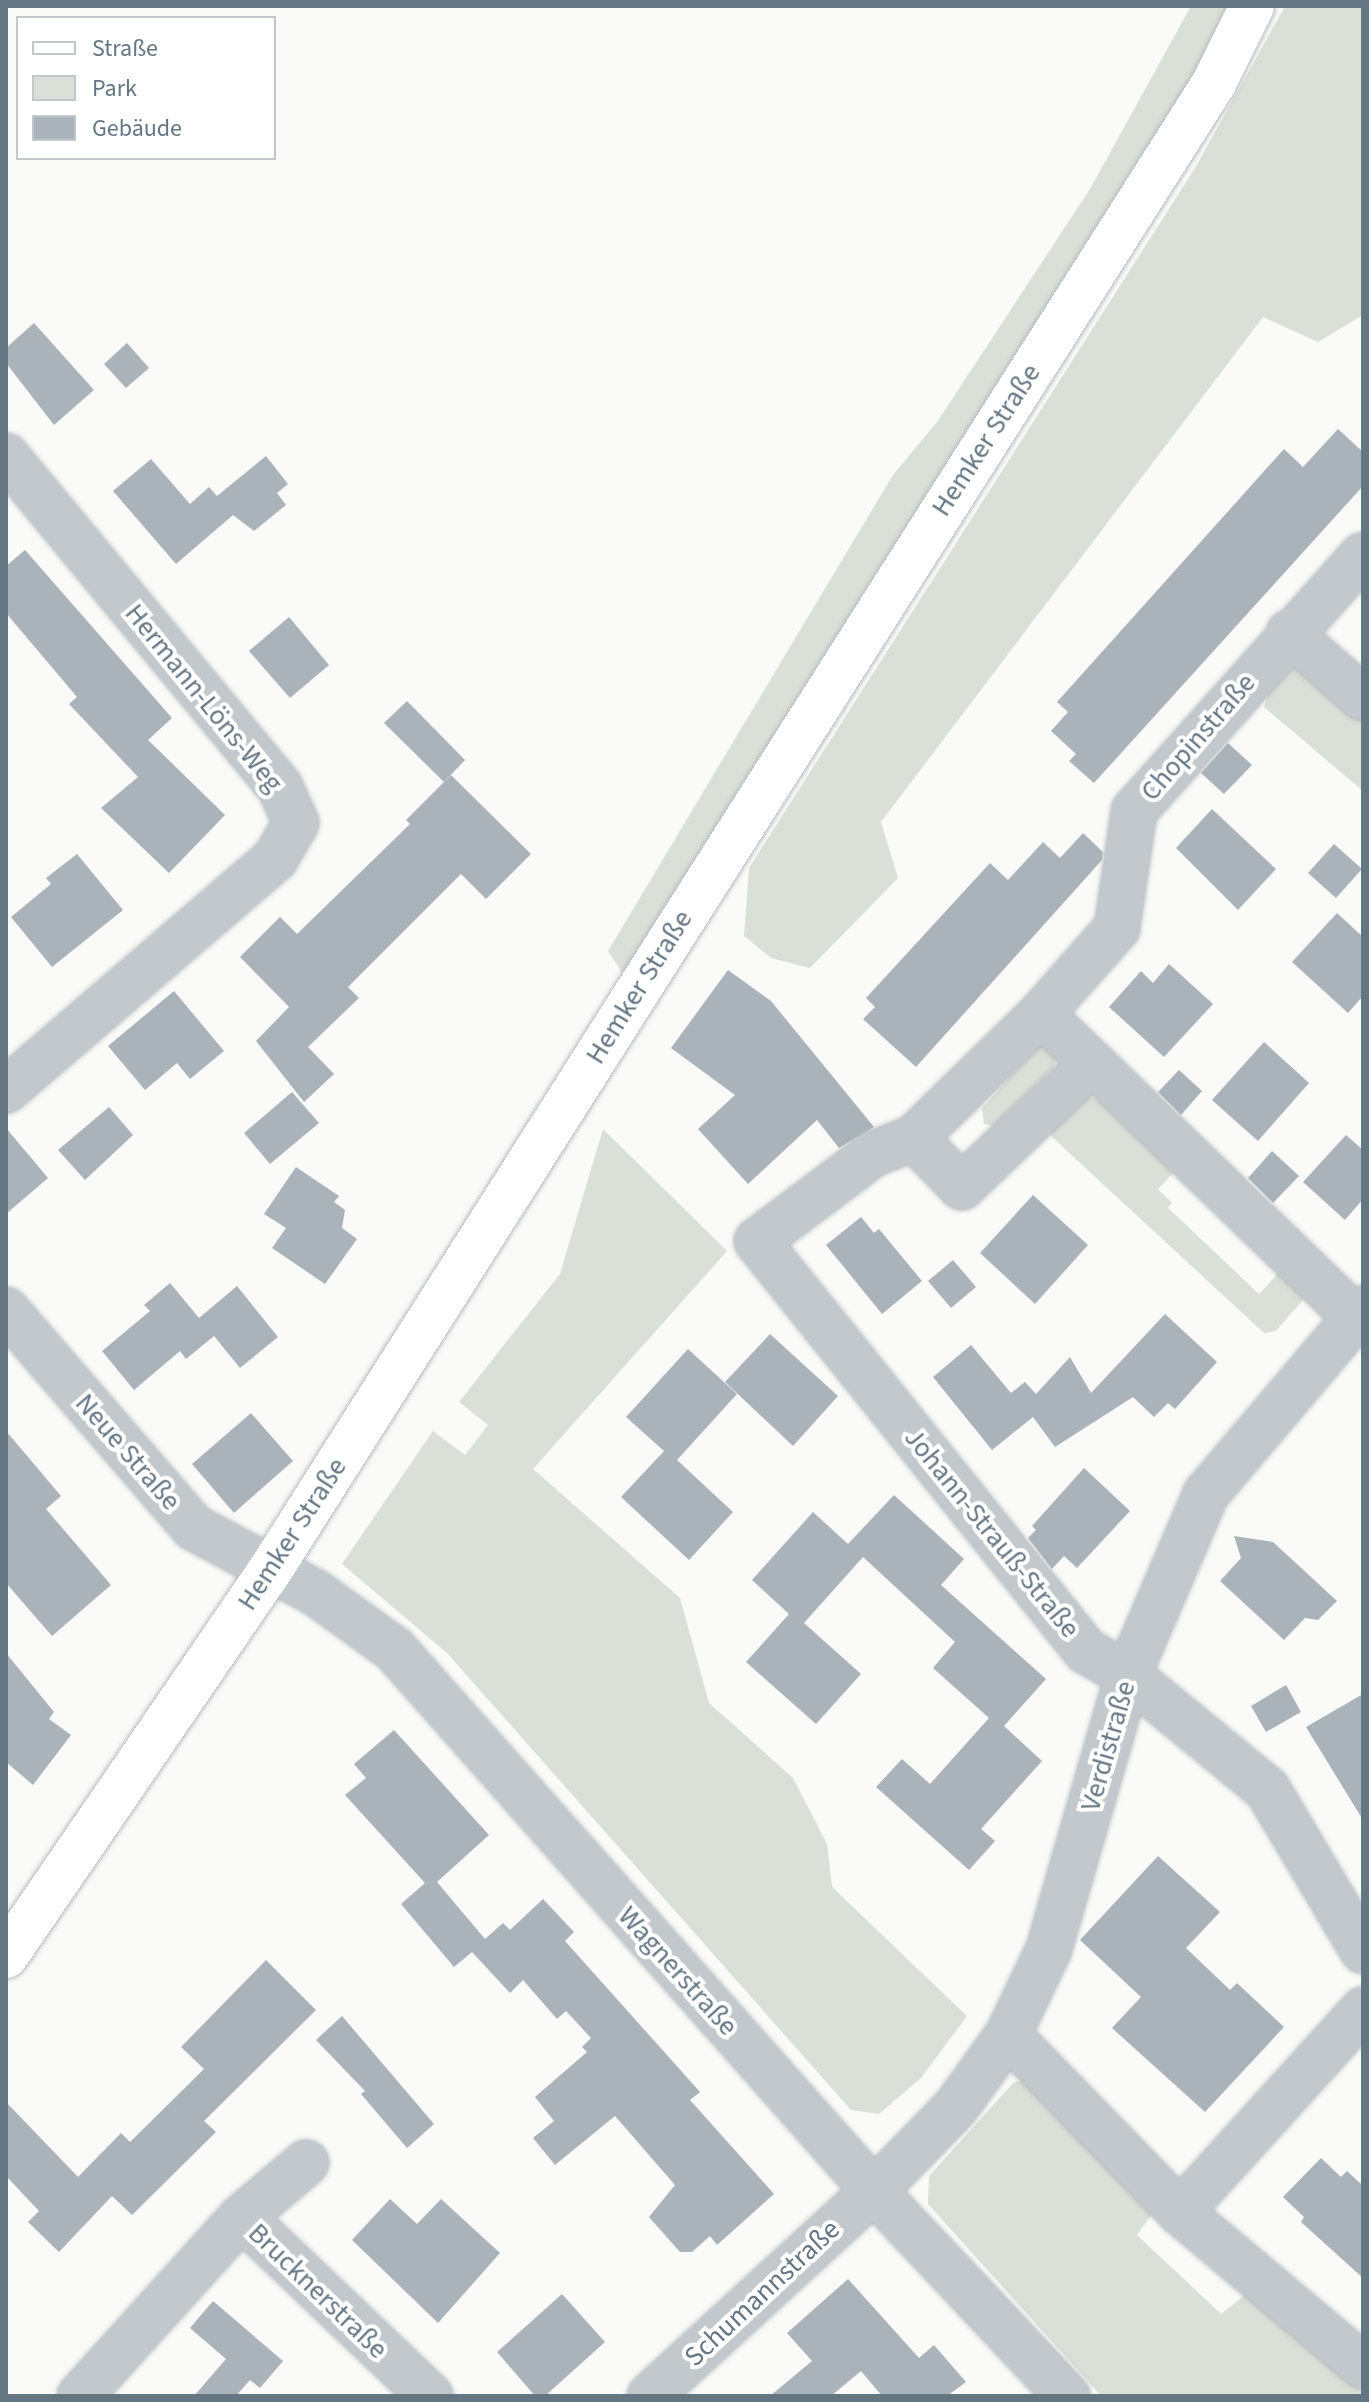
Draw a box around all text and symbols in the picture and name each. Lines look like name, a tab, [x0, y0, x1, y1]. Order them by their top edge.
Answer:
legend	[16, 16, 276, 160]
text: Straße	[92, 31, 158, 66]
text: Park	[92, 71, 137, 106]
text: Gebäude	[92, 111, 182, 146]
street label: Hemker Straße	[924, 358, 1048, 522]
street label: Hermann-Löns-Weg	[118, 597, 290, 799]
street label: Chopinstraße	[1134, 666, 1262, 808]
street label: Hemker Straße	[578, 904, 700, 1070]
street label: Neue Straße	[68, 1387, 188, 1517]
street label: Johann-Strauß-Straße	[897, 1421, 1087, 1645]
street label: Hemker Straße	[230, 1452, 354, 1616]
street label: Verdistraße	[1073, 1677, 1143, 1815]
street label: Wagnerstraße	[611, 1899, 745, 2043]
street label: Schumannstraße	[677, 2213, 847, 2373]
street label: Brucknerstraße	[241, 2216, 395, 2366]

